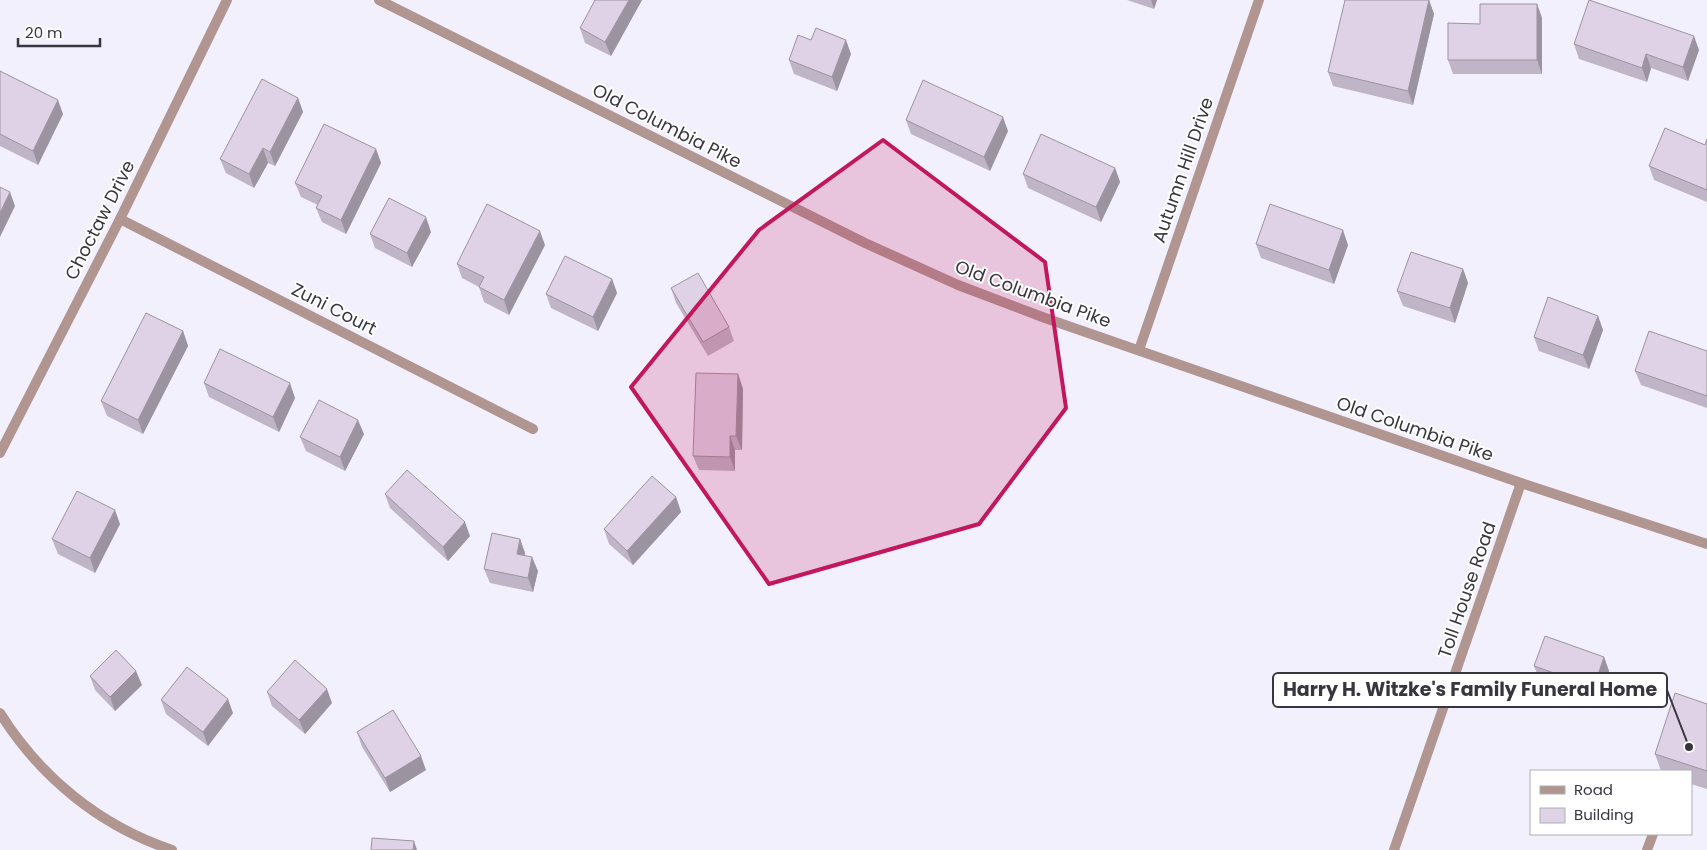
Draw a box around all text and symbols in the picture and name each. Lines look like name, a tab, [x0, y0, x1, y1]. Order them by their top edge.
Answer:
scale bar	[18, 15, 100, 47]
text: 20 m	[25, 22, 63, 43]
street label: Old Columbia Pike	[588, 77, 746, 174]
street label: Autumn Hill Drive	[1146, 94, 1219, 246]
street label: Choctaw Drive	[59, 156, 140, 284]
street label: Old Columbia Pike	[952, 254, 1115, 333]
street label: Zuni Court	[287, 276, 381, 341]
street label: Old Columbia Pike	[1333, 390, 1497, 467]
street label: Toll House Road	[1431, 518, 1502, 661]
callout: Harry H. Witzke's Family Funeral Home	[1273, 673, 1667, 707]
text: Harry H. Witzke's Family Funeral Home	[1283, 676, 1657, 703]
legend	[1530, 770, 1692, 835]
text: Road	[1574, 779, 1613, 800]
text: Building	[1574, 804, 1634, 825]

